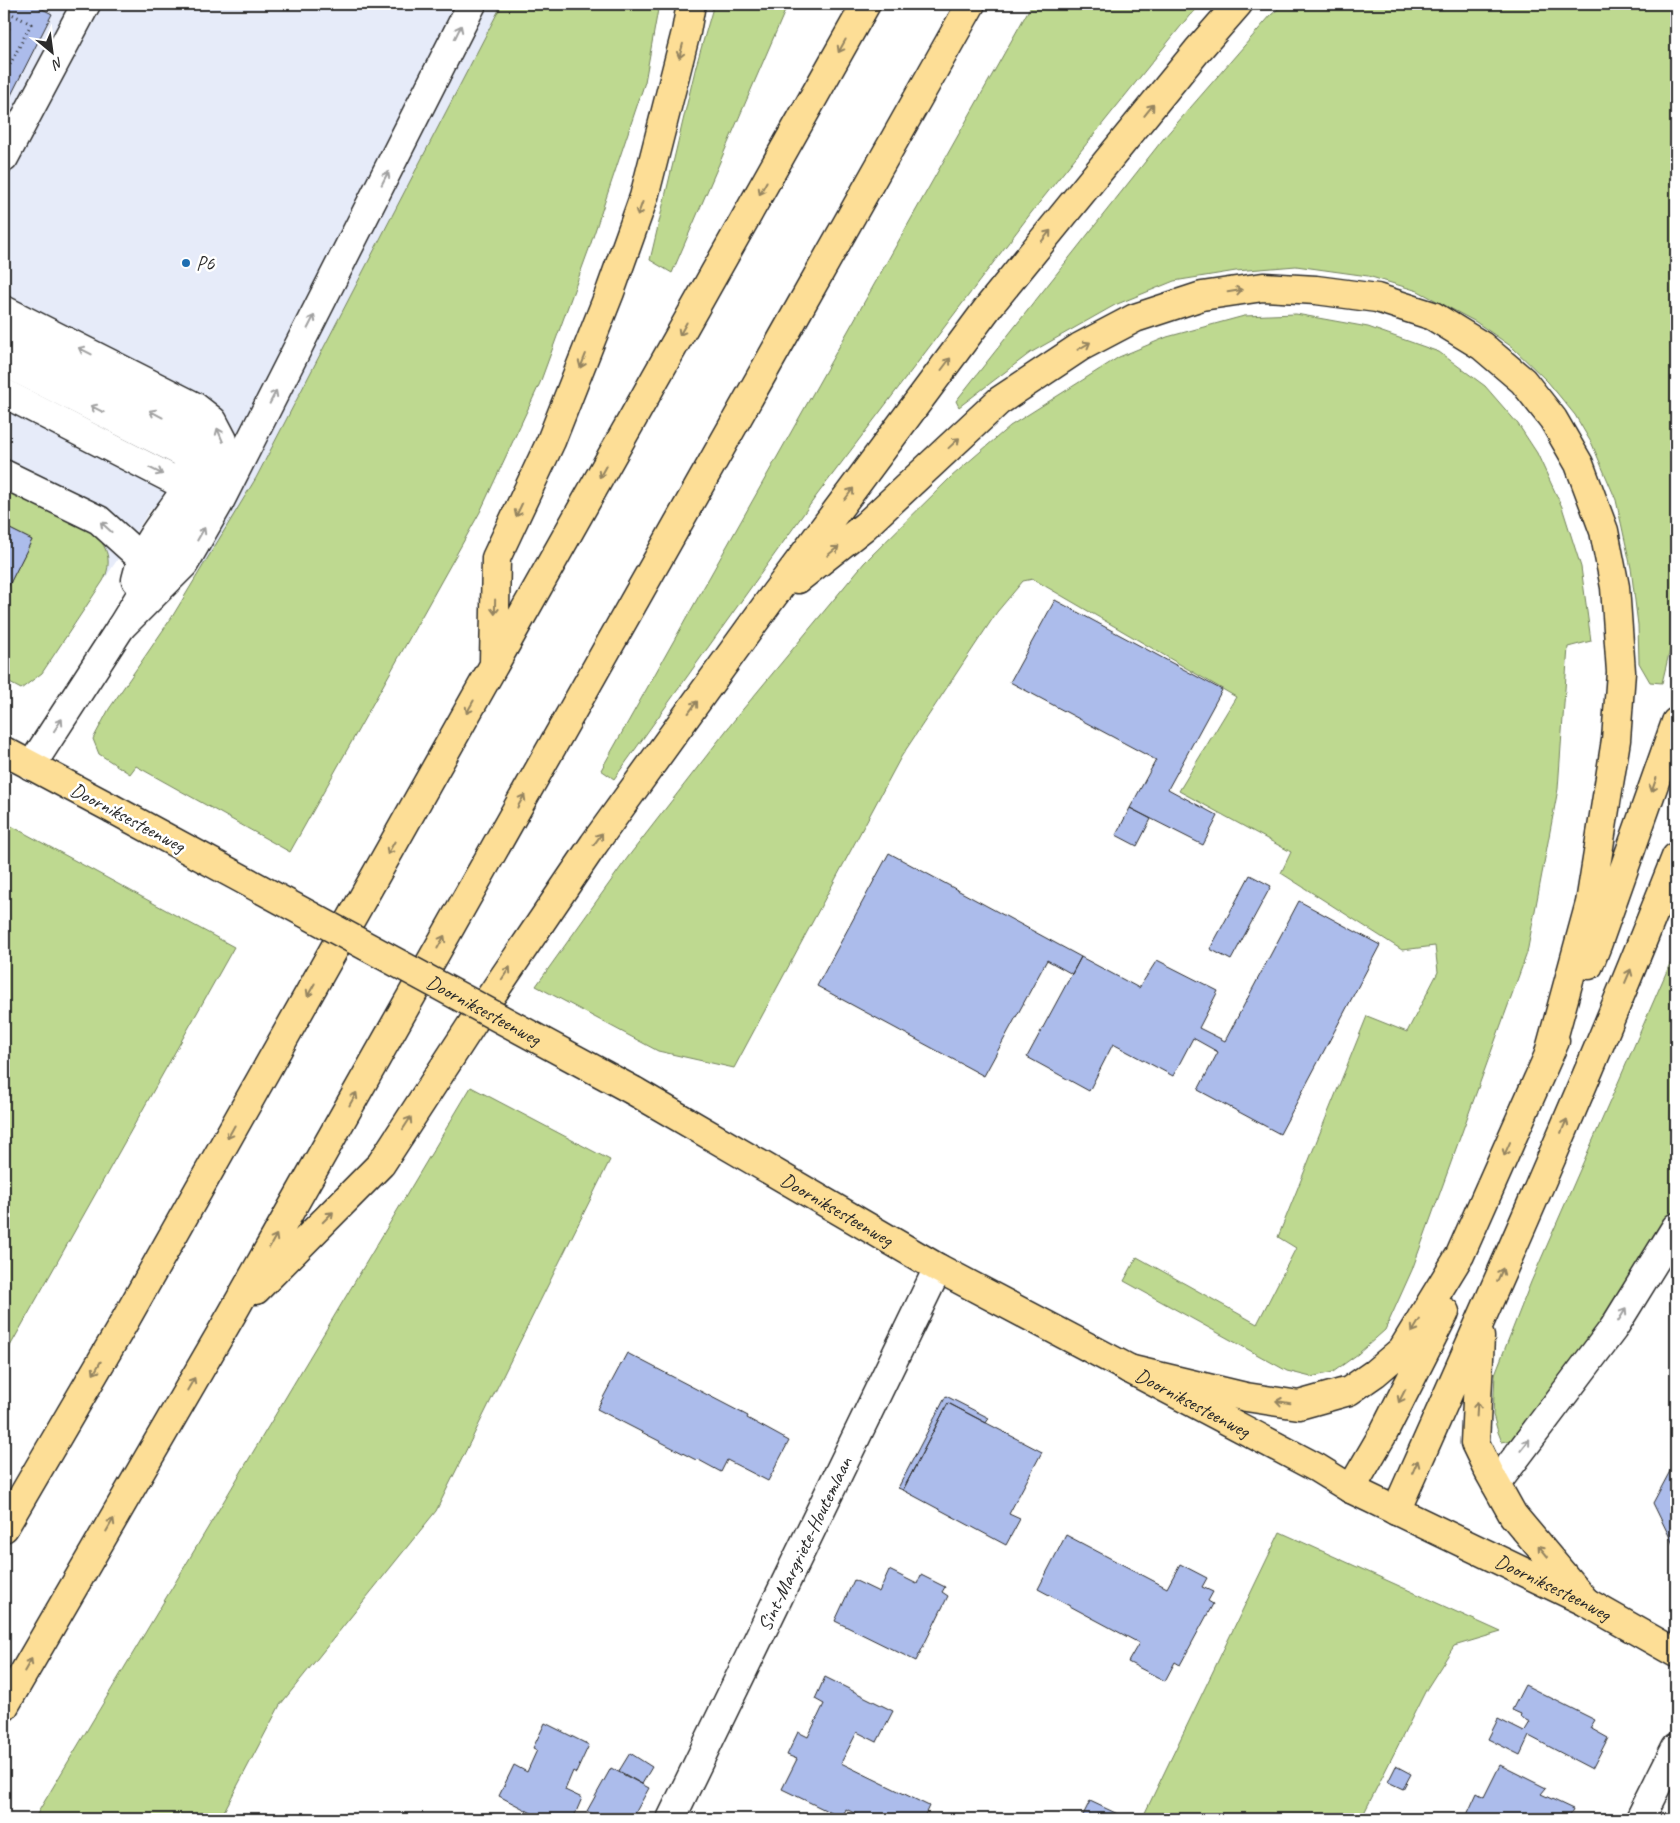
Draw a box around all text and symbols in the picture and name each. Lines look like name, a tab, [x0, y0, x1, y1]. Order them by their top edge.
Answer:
one-way arrow	[453, 25, 463, 40]
north arrow	[28, 28, 78, 78]
one-way arrow	[837, 39, 847, 53]
one-way arrow	[676, 43, 685, 59]
text: N	[48, 53, 66, 74]
one-way arrow	[1143, 104, 1154, 117]
one-way arrow	[380, 170, 390, 185]
one-way arrow	[757, 180, 767, 194]
one-way arrow	[635, 200, 644, 216]
one-way arrow	[1041, 230, 1052, 243]
place label: P6	[196, 251, 215, 276]
marker: P6	[180, 257, 192, 269]
one-way arrow	[1227, 286, 1243, 296]
one-way arrow	[306, 315, 316, 330]
one-way arrow	[678, 322, 688, 337]
one-way arrow	[1076, 341, 1091, 351]
one-way arrow	[78, 346, 93, 355]
one-way arrow	[578, 353, 587, 368]
one-way arrow	[941, 357, 951, 371]
one-way arrow	[269, 390, 278, 405]
one-way arrow	[89, 404, 104, 414]
one-way arrow	[149, 409, 164, 418]
one-way arrow	[215, 428, 225, 443]
one-way arrow	[947, 437, 960, 448]
one-way arrow	[598, 463, 607, 478]
one-way arrow	[148, 467, 163, 476]
one-way arrow	[844, 487, 854, 501]
one-way arrow	[514, 502, 523, 517]
one-way arrow	[100, 521, 112, 533]
one-way arrow	[197, 527, 207, 541]
one-way arrow	[826, 546, 839, 557]
one-way arrow	[490, 598, 500, 615]
one-way arrow	[465, 699, 475, 713]
one-way arrow	[688, 700, 698, 714]
one-way arrow	[53, 718, 63, 732]
street label: Doorniksesteenweg	[66, 777, 191, 859]
one-way arrow	[1649, 777, 1658, 792]
one-way arrow	[516, 793, 526, 808]
one-way arrow	[592, 833, 603, 846]
one-way arrow	[385, 841, 395, 855]
one-way arrow	[437, 936, 447, 950]
one-way arrow	[501, 966, 511, 980]
street label: Doorniksesteenweg	[422, 969, 547, 1052]
one-way arrow	[1624, 969, 1633, 984]
one-way arrow	[306, 982, 315, 997]
one-way arrow	[348, 1093, 358, 1107]
one-way arrow	[402, 1117, 412, 1131]
one-way arrow	[1559, 1119, 1569, 1134]
one-way arrow	[226, 1124, 236, 1139]
one-way arrow	[1501, 1141, 1511, 1156]
street label: Doorniksesteenweg	[776, 1167, 899, 1253]
one-way arrow	[322, 1211, 334, 1223]
one-way arrow	[268, 1233, 278, 1248]
one-way arrow	[1495, 1268, 1505, 1283]
one-way arrow	[1618, 1308, 1628, 1322]
one-way arrow	[1411, 1319, 1421, 1333]
one-way arrow	[92, 1360, 102, 1374]
street label: Doorniksesteenweg	[1131, 1363, 1256, 1444]
one-way arrow	[186, 1376, 196, 1391]
one-way arrow	[1397, 1388, 1406, 1403]
one-way arrow	[1276, 1397, 1292, 1407]
one-way arrow	[1472, 1402, 1481, 1418]
one-way arrow	[1520, 1439, 1531, 1452]
street label: Sint-Margriete-Houtemlaan	[752, 1452, 858, 1635]
one-way arrow	[1411, 1460, 1421, 1475]
one-way arrow	[105, 1518, 115, 1532]
one-way arrow	[1538, 1545, 1549, 1558]
street label: Doorniksesteenweg	[1491, 1548, 1617, 1628]
one-way arrow	[24, 1659, 34, 1673]

